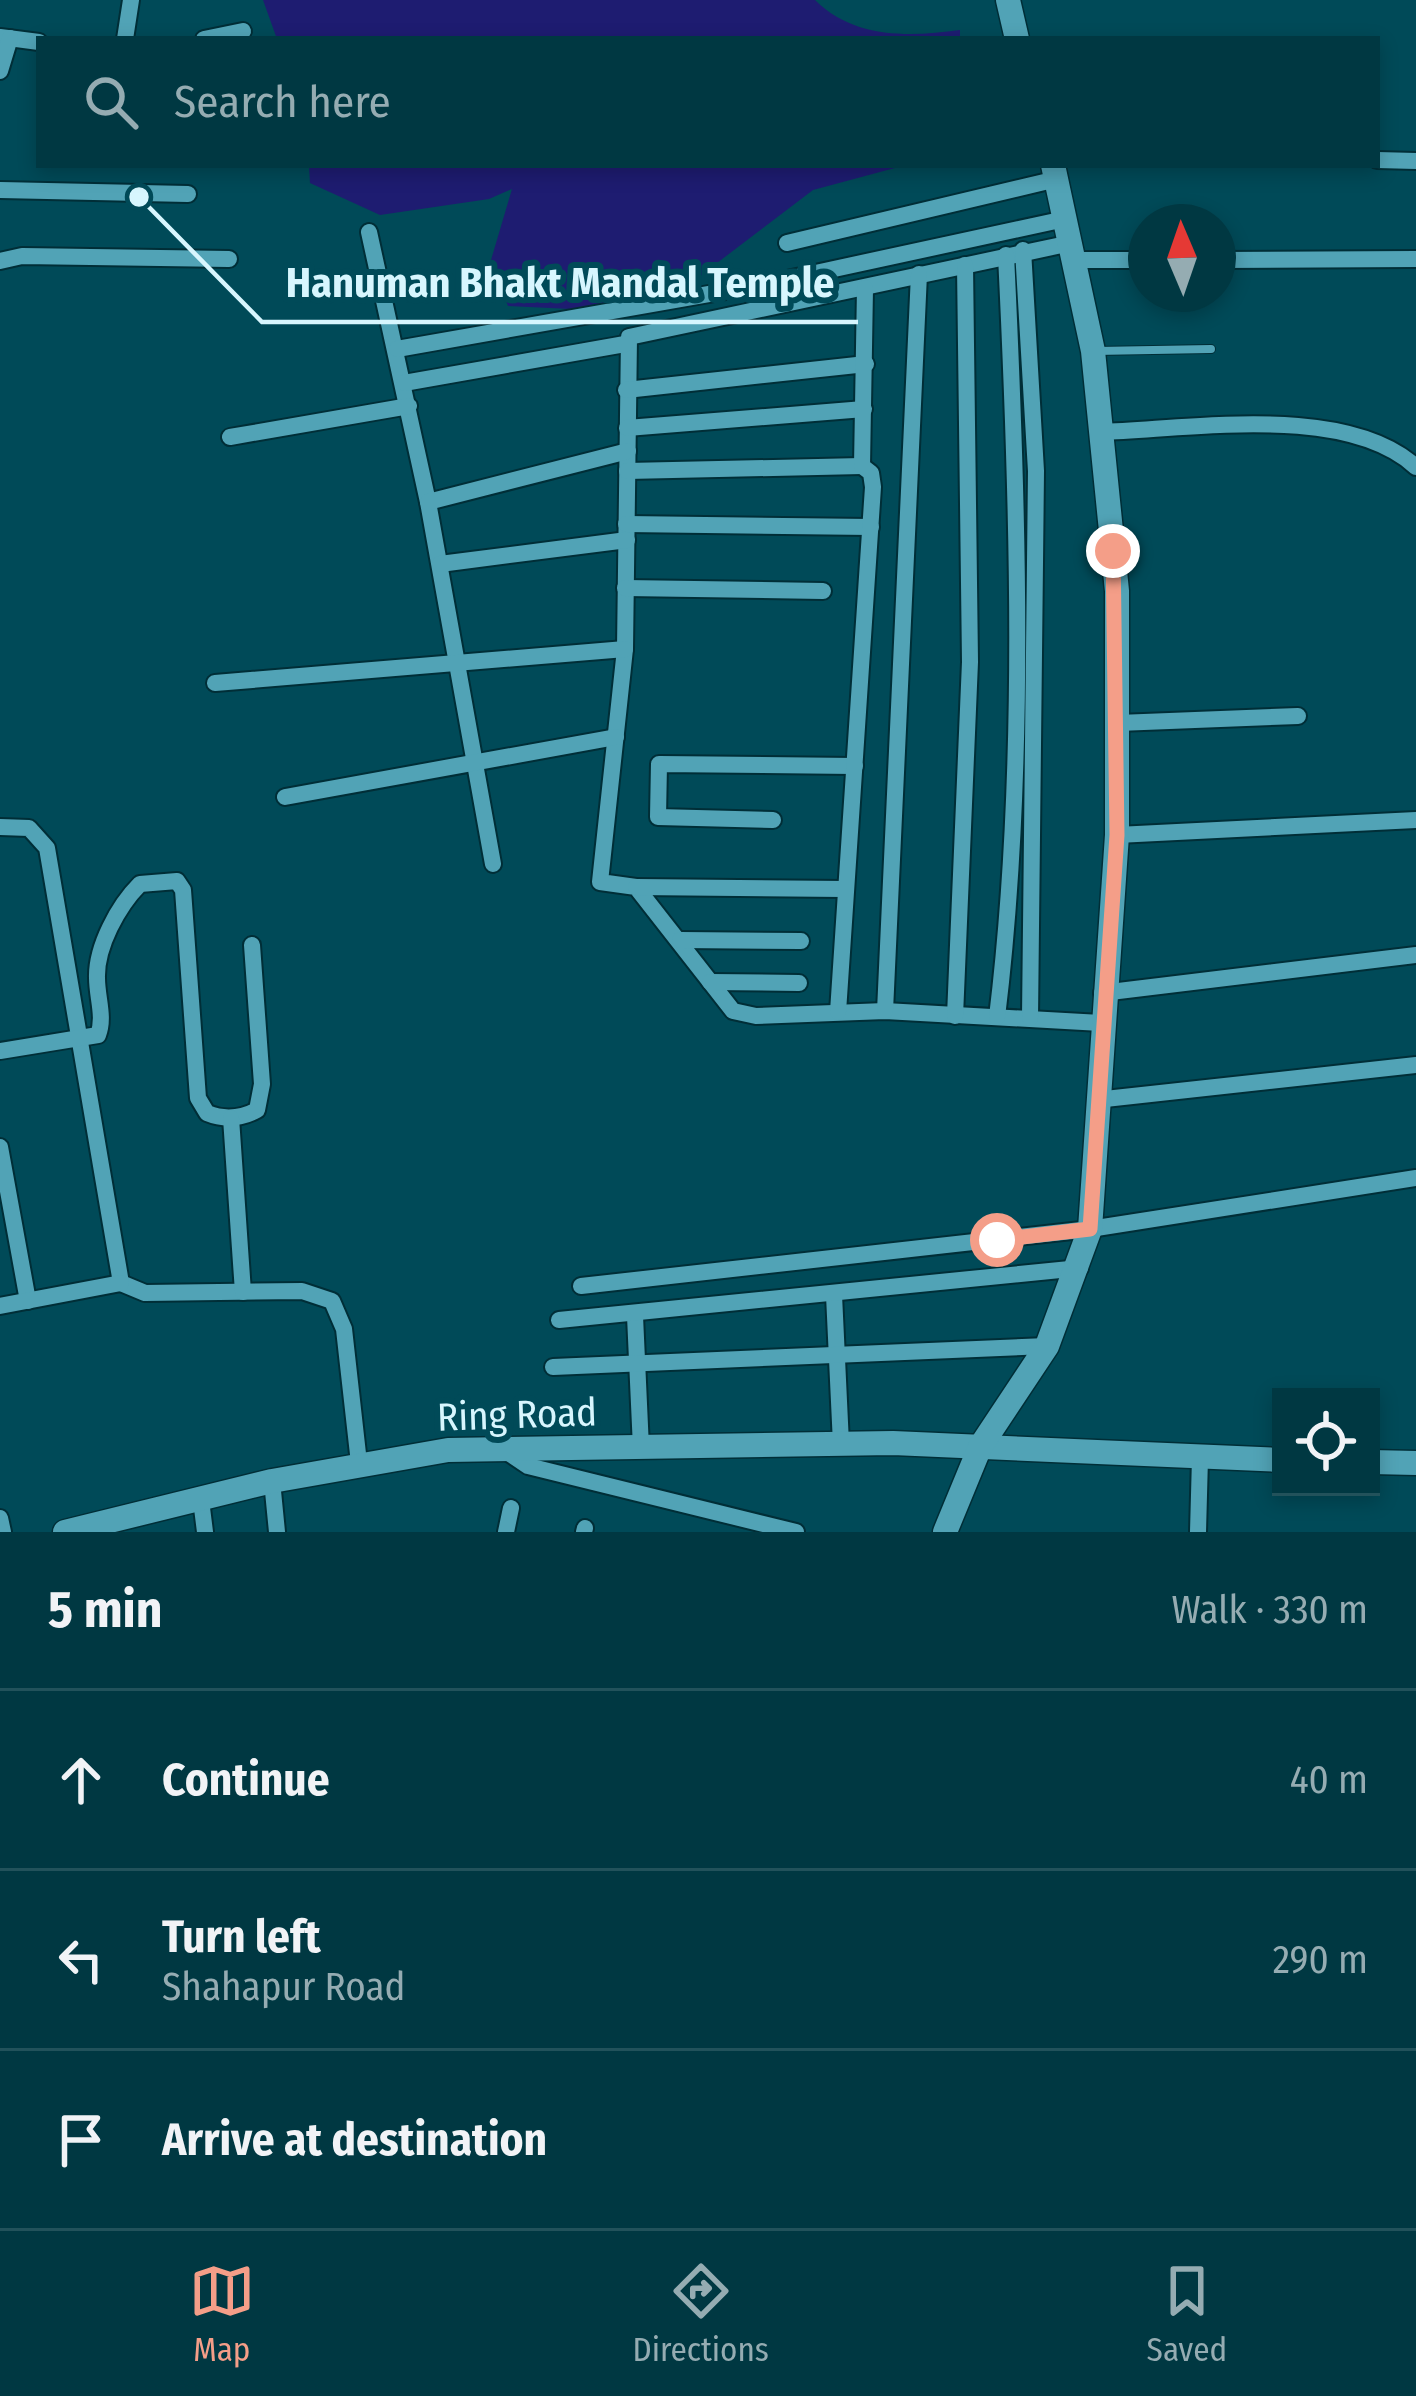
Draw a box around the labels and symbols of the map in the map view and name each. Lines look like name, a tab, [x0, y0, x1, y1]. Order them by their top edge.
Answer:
north arrow	[1128, 204, 1236, 312]
callout: Hanuman Bhakt Mandal Temple	[262, 244, 858, 322]
text: Hanuman Bhakt Mandal Temple	[286, 258, 834, 308]
route end	[1086, 524, 1140, 578]
route start	[970, 1213, 1024, 1267]
street label: Ring Road	[436, 1389, 598, 1441]

